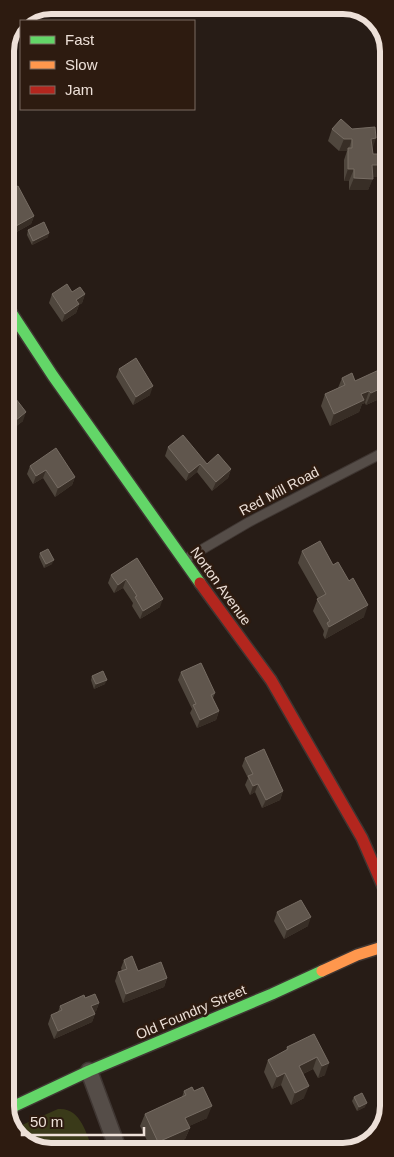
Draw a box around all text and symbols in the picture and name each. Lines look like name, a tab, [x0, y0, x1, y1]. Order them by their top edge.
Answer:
legend	[20, 20, 195, 110]
text: Fast	[65, 31, 95, 48]
text: Slow	[65, 56, 98, 73]
text: Jam	[65, 81, 93, 98]
street label: Red Mill Road	[236, 463, 322, 519]
street label: Norton Avenue	[187, 544, 255, 628]
street label: Old Foundry Street	[133, 981, 249, 1042]
scale bar	[22, 1104, 145, 1136]
text: 50 m	[30, 1113, 63, 1130]

